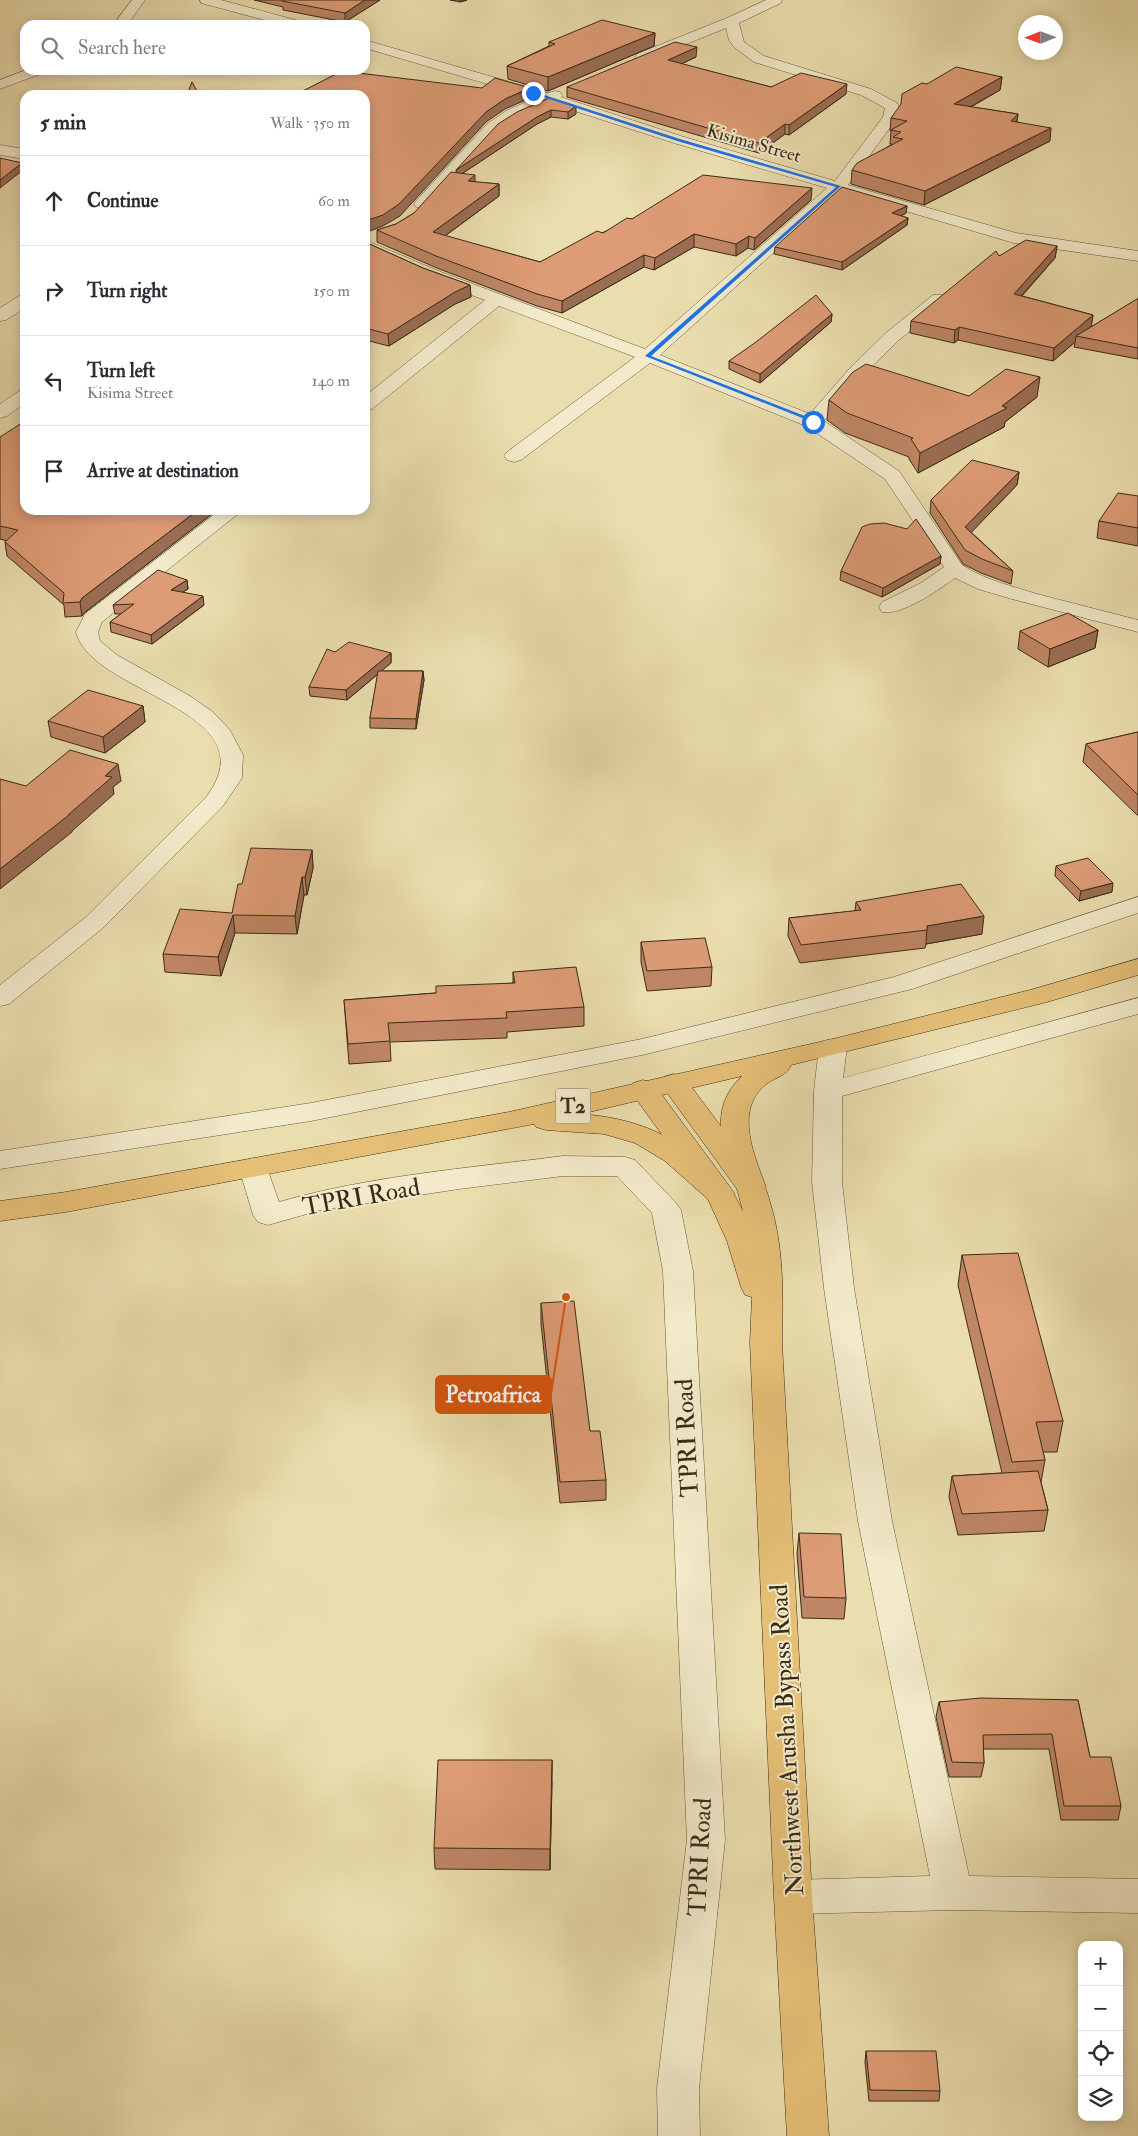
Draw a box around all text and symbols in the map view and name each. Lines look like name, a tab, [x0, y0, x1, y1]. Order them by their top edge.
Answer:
north arrow	[1018, 15, 1063, 60]
search box	[20, 20, 370, 75]
icon: search	[38, 34, 66, 62]
text: Search here	[78, 36, 166, 60]
route end	[522, 82, 545, 105]
text: 5 min	[40, 109, 86, 136]
text: Walk · 350 m	[270, 113, 350, 133]
street label: Kisima Street	[704, 119, 804, 168]
icon: ahead	[40, 187, 68, 215]
text: Continue	[87, 189, 158, 213]
text: 60 m	[318, 191, 350, 211]
icon: right	[40, 277, 68, 305]
text: Turn right	[87, 279, 167, 303]
text: 150 m	[313, 281, 350, 301]
text: Turn left	[87, 359, 155, 383]
icon: left	[40, 367, 68, 395]
text: 140 m	[312, 371, 350, 391]
text: Kisima Street	[87, 383, 173, 403]
route start	[802, 411, 825, 434]
icon: arrive	[40, 457, 68, 485]
text: Arrive at destination	[87, 459, 239, 483]
road number: T2	[556, 1088, 590, 1124]
street label: TPRI Road	[300, 1172, 422, 1223]
callout: Petroafrica	[436, 1376, 551, 1413]
street label: TPRI Road	[669, 1378, 706, 1498]
text: Petroafrica	[445, 1381, 542, 1409]
street label: Northwest Arusha Bypass Road	[764, 1583, 811, 1896]
street label: TPRI Road	[682, 1797, 719, 1917]
map controls	[1078, 1941, 1123, 2121]
button: +	[1078, 1941, 1123, 1986]
button: −	[1078, 1986, 1123, 2031]
button: locate	[1078, 2031, 1123, 2076]
button: layers	[1078, 2076, 1123, 2121]

